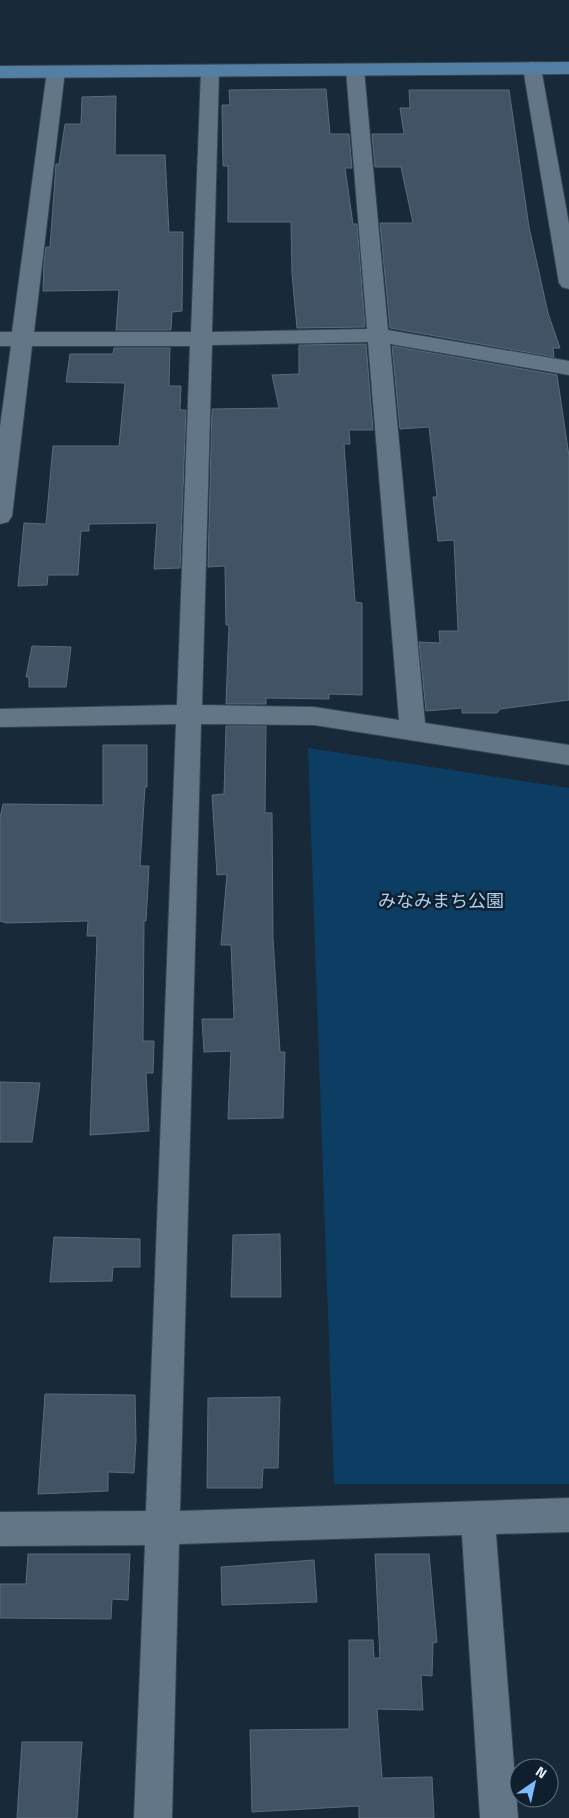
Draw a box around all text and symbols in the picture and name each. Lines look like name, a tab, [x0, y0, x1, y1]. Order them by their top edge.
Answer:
park label: みなみまち公園	[378, 887, 504, 914]
north arrow	[509, 1758, 559, 1808]
text: N	[532, 1760, 551, 1783]

